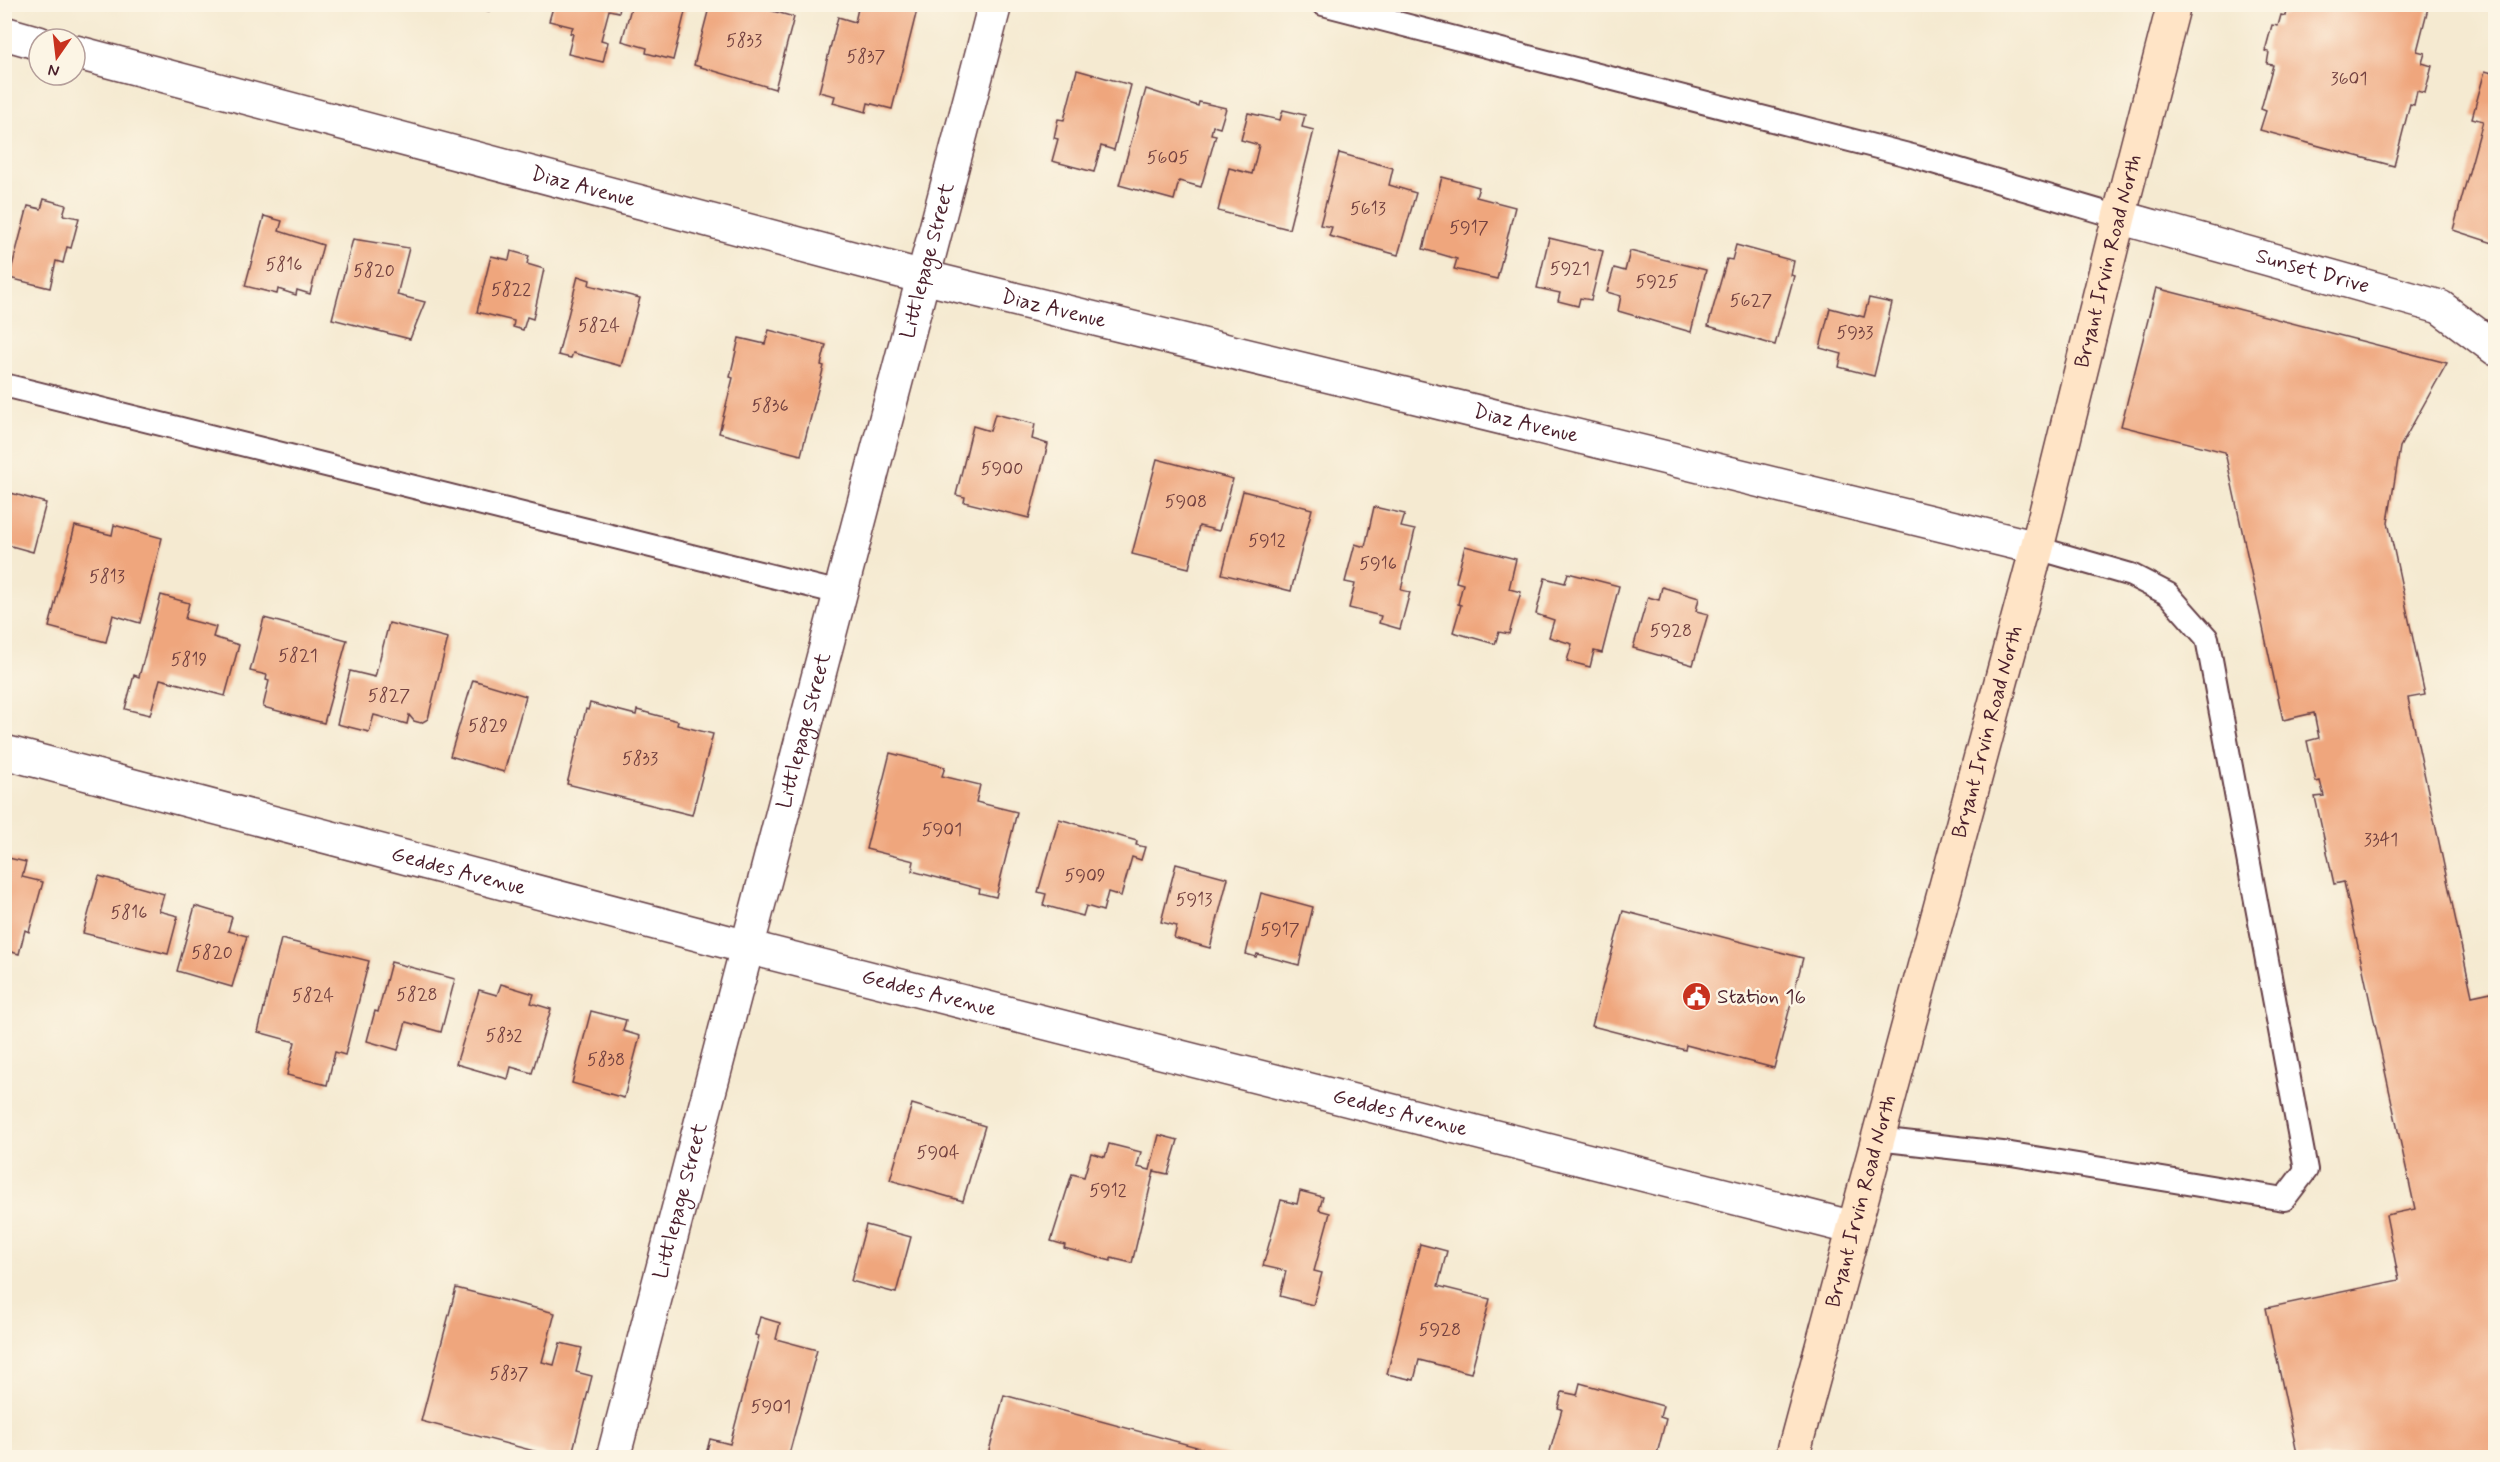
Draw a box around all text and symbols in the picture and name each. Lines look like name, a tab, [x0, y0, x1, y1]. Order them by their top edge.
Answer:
north arrow	[27, 27, 87, 87]
house number: 5833	[726, 29, 762, 53]
house number: 5837	[847, 45, 886, 69]
text: N	[46, 59, 61, 82]
house number: 3601	[2331, 67, 2367, 91]
house number: 5605	[1147, 146, 1189, 170]
street label: Bryant Irvin Road North	[2068, 151, 2149, 371]
street label: Diaz Avenue	[528, 160, 639, 214]
street label: Littlepage Street	[894, 179, 962, 342]
house number: 5613	[1350, 197, 1386, 221]
house number: 5917	[1449, 216, 1489, 240]
street label: Sunset Drive	[2253, 242, 2372, 300]
house number: 5816	[266, 253, 302, 277]
house number: 5921	[1550, 257, 1590, 281]
house number: 5820	[353, 259, 395, 283]
house number: 5925	[1635, 270, 1679, 294]
house number: 5822	[491, 278, 531, 302]
street label: Diaz Avenue	[998, 283, 1109, 335]
house number: 5627	[1730, 289, 1772, 313]
house number: 5824	[578, 314, 620, 338]
house number: 5933	[1836, 321, 1874, 345]
house number: 5836	[751, 394, 789, 418]
street label: Diaz Avenue	[1471, 397, 1582, 450]
house number: 5900	[981, 457, 1023, 481]
house number: 5908	[1165, 490, 1207, 514]
house number: 5912	[1248, 529, 1286, 553]
house number: 5916	[1359, 552, 1397, 576]
house number: 5813	[89, 565, 125, 589]
house number: 5928	[1650, 619, 1692, 643]
street label: Bryant Irvin Road North	[1945, 622, 2030, 841]
house number: 5821	[278, 644, 318, 668]
house number: 5819	[171, 648, 207, 672]
street label: Littlepage Street	[770, 649, 838, 812]
house number: 5827	[368, 684, 410, 708]
house number: 5829	[468, 714, 508, 738]
house number: 5833	[622, 747, 658, 771]
house number: 5901	[922, 818, 962, 842]
house number: 3341	[2364, 828, 2398, 852]
street label: Geddes Avenue	[388, 840, 529, 902]
house number: 5909	[1064, 864, 1106, 888]
house number: 5913	[1176, 888, 1212, 912]
house number: 5816	[111, 901, 147, 925]
house number: 5917	[1260, 918, 1300, 942]
house number: 5820	[191, 941, 233, 965]
street label: Geddes Avenue	[859, 963, 1000, 1024]
public building icon: Station 16	[1680, 981, 1712, 1013]
house number: 5828	[396, 983, 438, 1007]
place label: Station 16	[1717, 983, 1806, 1011]
house number: 5824	[292, 984, 334, 1008]
house number: 5832	[486, 1024, 523, 1048]
house number: 5838	[587, 1048, 625, 1072]
street label: Geddes Avenue	[1330, 1082, 1471, 1143]
street label: Bryant Irvin Road North	[1819, 1092, 1903, 1311]
street label: Littlepage Street	[647, 1119, 715, 1282]
house number: 5904	[917, 1141, 959, 1165]
house number: 5912	[1089, 1179, 1127, 1203]
house number: 5928	[1419, 1318, 1461, 1342]
house number: 5837	[490, 1362, 529, 1386]
house number: 5901	[751, 1395, 791, 1419]

